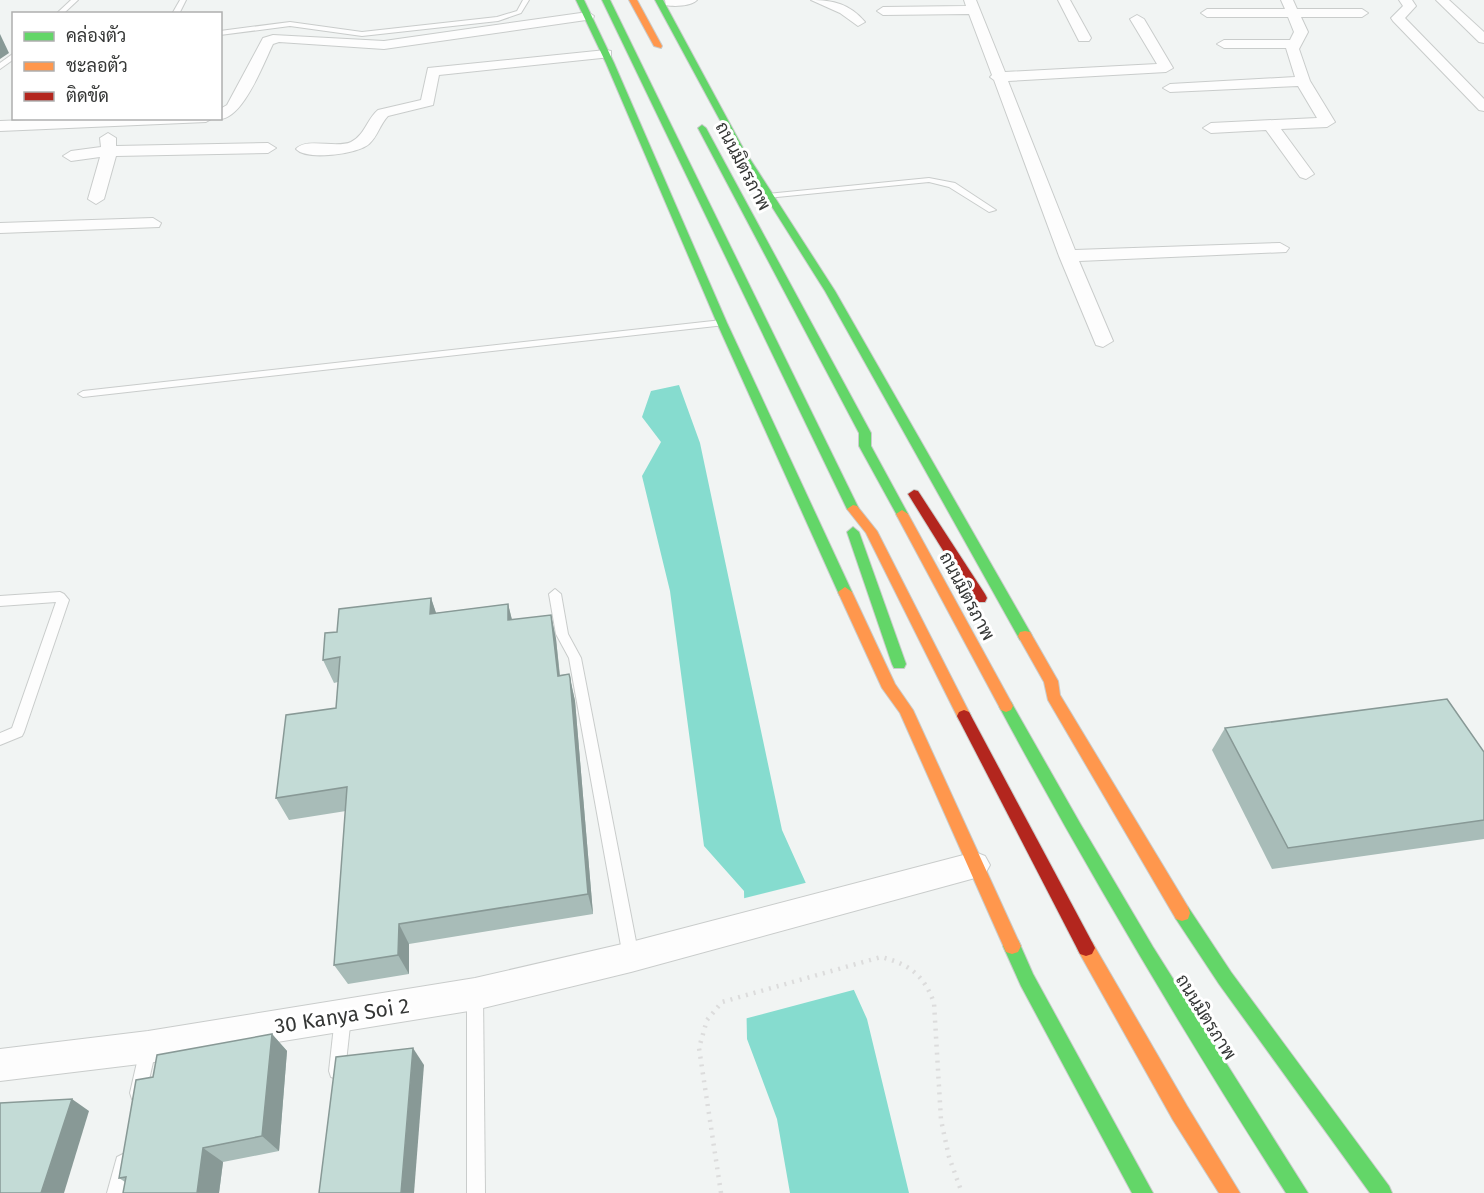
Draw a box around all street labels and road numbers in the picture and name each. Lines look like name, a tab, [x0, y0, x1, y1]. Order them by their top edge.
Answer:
street label: ถนนมิตรภาพ	[711, 118, 775, 214]
street label: ถนนมิตรภาพ	[935, 548, 999, 644]
street label: ถนนมิตรภาพ	[1171, 970, 1241, 1064]
street label: 30 Kanya Soi 2	[273, 993, 411, 1039]

